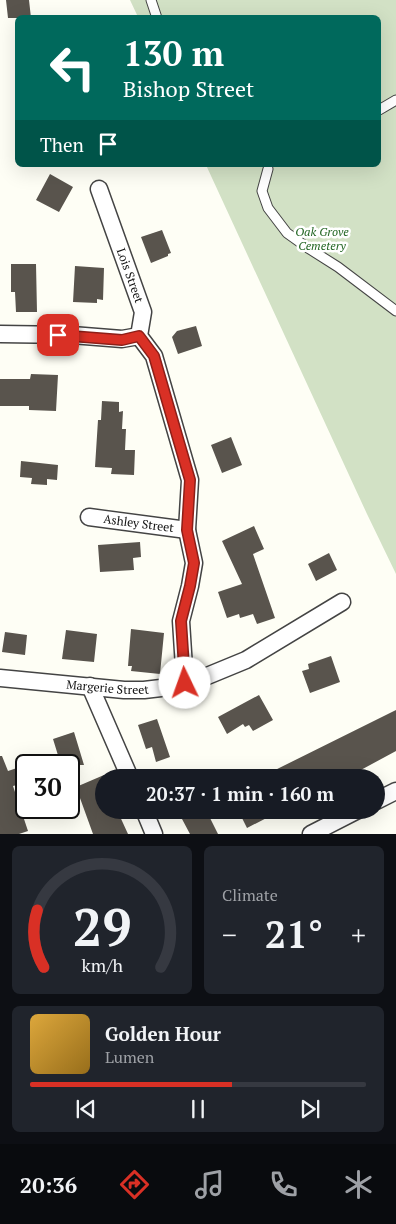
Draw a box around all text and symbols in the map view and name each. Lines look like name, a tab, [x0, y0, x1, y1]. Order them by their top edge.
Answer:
text: 130 m	[123, 30, 224, 76]
icon: left	[40, 35, 105, 100]
text: Bishop Street	[123, 74, 254, 103]
icon: arrive	[94, 130, 122, 158]
text: Then	[40, 132, 84, 157]
park label: Oak Grove Cemetery	[295, 224, 349, 253]
street label: Lois Street	[114, 246, 147, 305]
pin	[37, 314, 79, 356]
icon: arrive	[44, 321, 72, 349]
street label: Ashley Street	[102, 511, 175, 535]
position arrow	[158, 656, 210, 708]
street label: Margerie Street	[66, 676, 150, 697]
speed limit sign: 30	[15, 754, 80, 819]
text: 20:37 · 1 min · 160 m	[146, 781, 334, 806]
text: Climate	[222, 884, 278, 906]
text: 29	[73, 892, 131, 961]
text: 21°	[265, 909, 323, 959]
text: −	[222, 916, 237, 953]
text: +	[351, 916, 366, 953]
text: km/h	[81, 953, 123, 977]
text: Golden Hour	[105, 1021, 221, 1046]
text: Lumen	[105, 1046, 154, 1068]
icon: previous	[72, 1095, 100, 1123]
icon: pause	[184, 1095, 212, 1123]
icon: next	[296, 1095, 324, 1123]
icon: directions	[117, 1167, 152, 1202]
icon: music	[192, 1167, 227, 1202]
icon: phone	[266, 1167, 301, 1202]
icon: climate	[341, 1167, 376, 1202]
text: 20:36	[20, 1170, 77, 1199]

